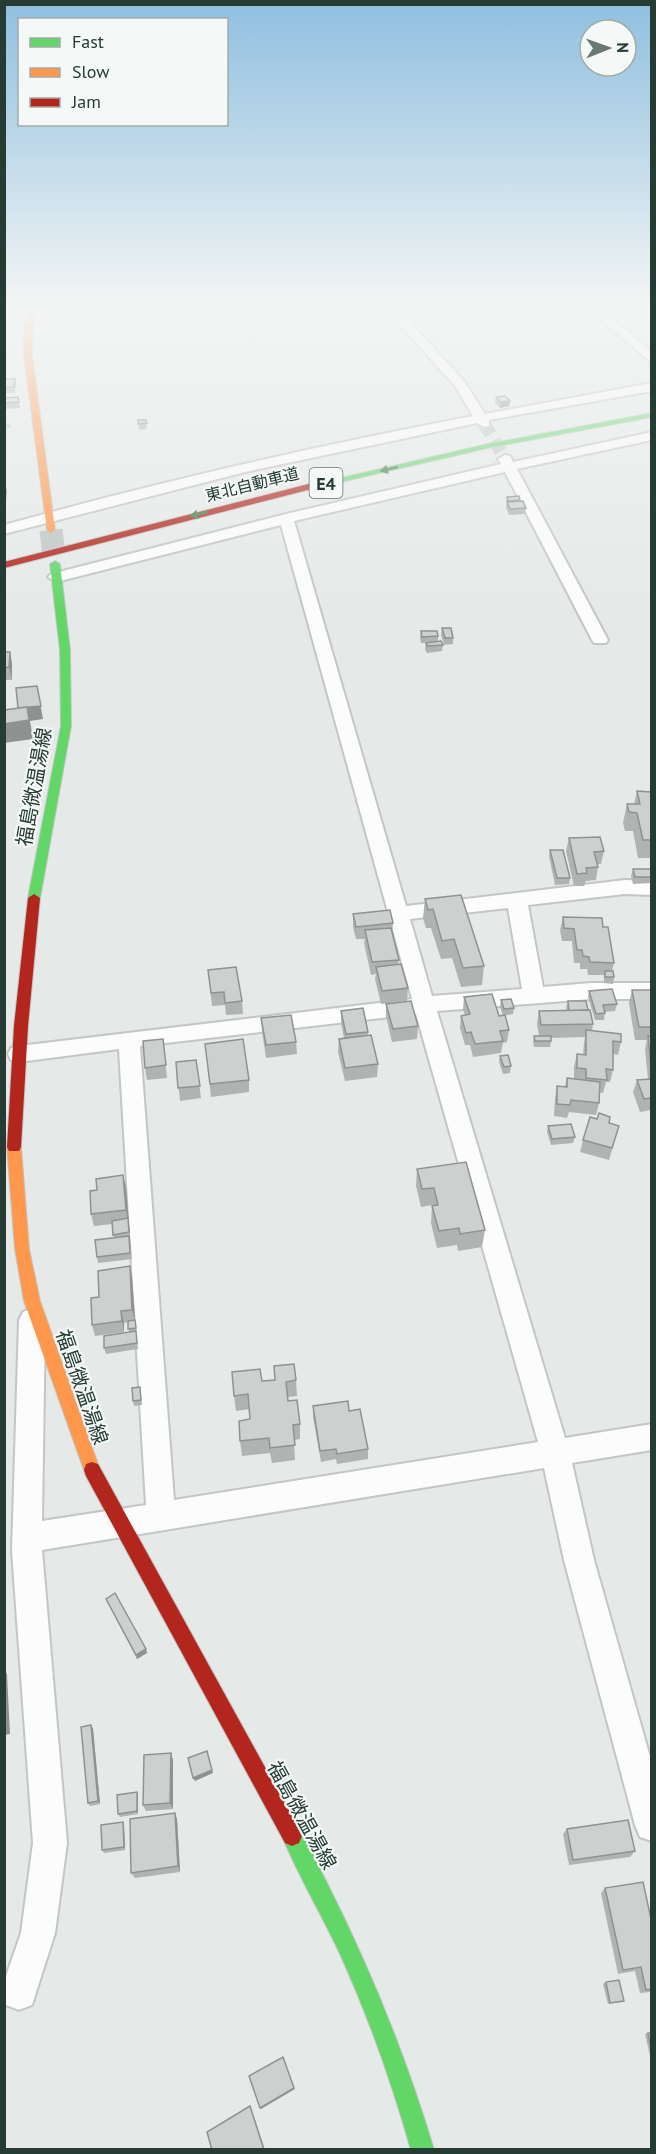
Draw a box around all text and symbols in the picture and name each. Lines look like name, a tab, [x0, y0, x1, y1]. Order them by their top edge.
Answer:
legend	[18, 18, 228, 126]
north arrow	[578, 18, 638, 78]
text: Fast	[72, 30, 104, 53]
text: N	[613, 42, 633, 53]
text: Slow	[72, 60, 110, 83]
text: Jam	[71, 90, 101, 113]
street label: 東北自動車道	[203, 463, 301, 505]
one-way arrow	[379, 465, 398, 474]
road number: E4	[310, 468, 342, 498]
one-way arrow	[190, 510, 208, 520]
street label: 福島微温湯線	[11, 726, 57, 848]
street label: 福島微温湯線	[50, 1326, 114, 1448]
street label: 福島微温湯線	[262, 1756, 342, 1874]

